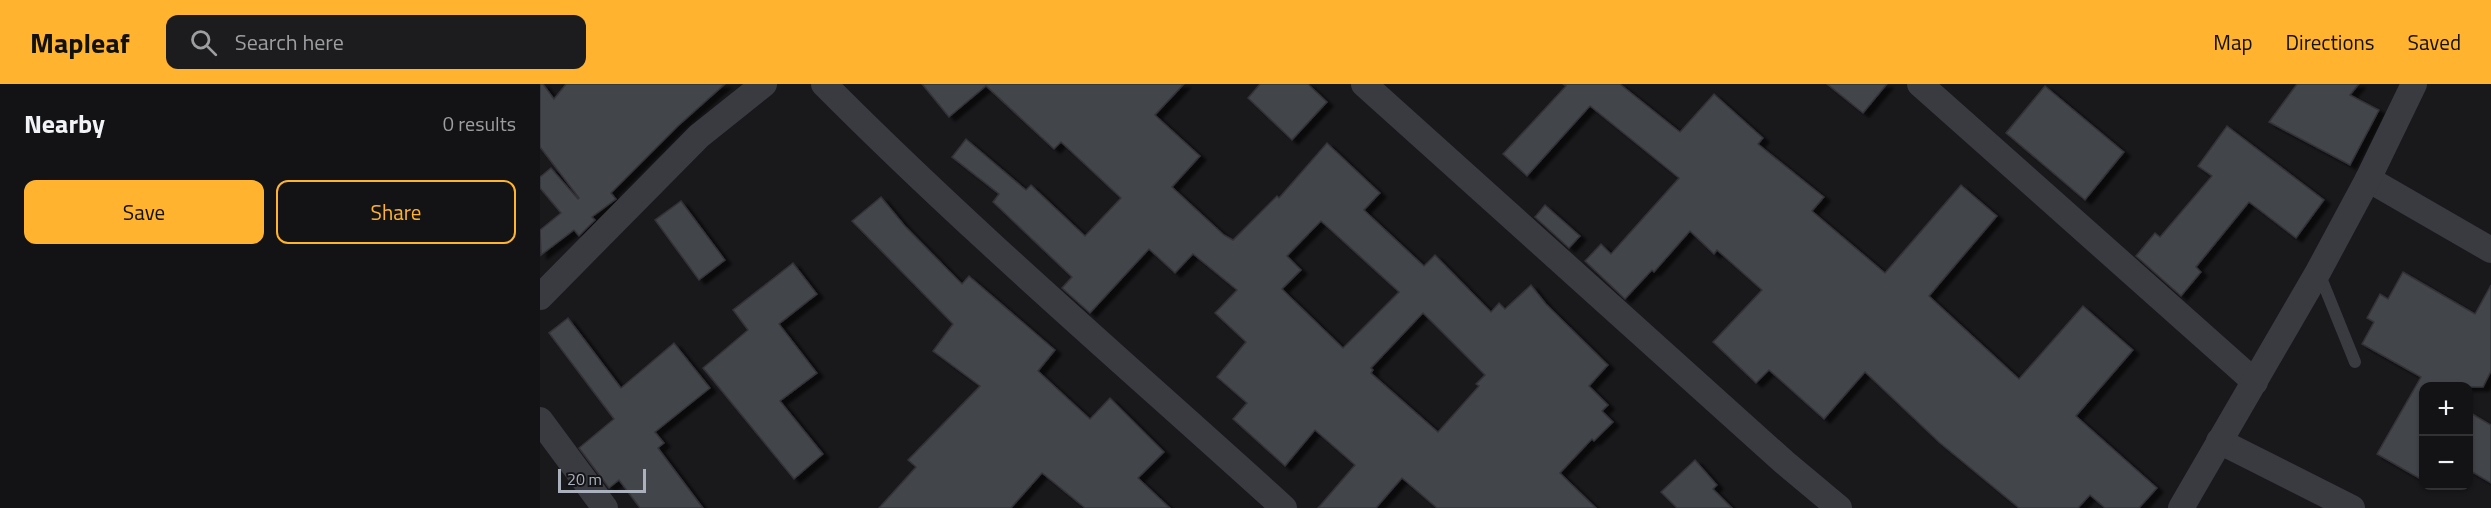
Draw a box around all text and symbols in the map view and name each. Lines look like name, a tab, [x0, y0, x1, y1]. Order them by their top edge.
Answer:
search box	[166, 15, 586, 69]
text: Mapleaf	[30, 21, 130, 64]
text: Search here	[235, 25, 344, 59]
icon: search	[187, 26, 220, 59]
text: Map	[2213, 26, 2253, 58]
text: Directions	[2286, 26, 2375, 58]
text: Saved	[2408, 26, 2461, 58]
text: Nearby	[24, 104, 105, 143]
text: 0 results	[443, 108, 516, 139]
button: Save	[24, 180, 264, 244]
button: Share	[276, 180, 516, 244]
map controls	[2419, 382, 2473, 490]
button: +	[2419, 382, 2473, 436]
button: −	[2419, 436, 2473, 490]
scale bar	[558, 466, 646, 494]
text: 20 m	[567, 467, 602, 491]

